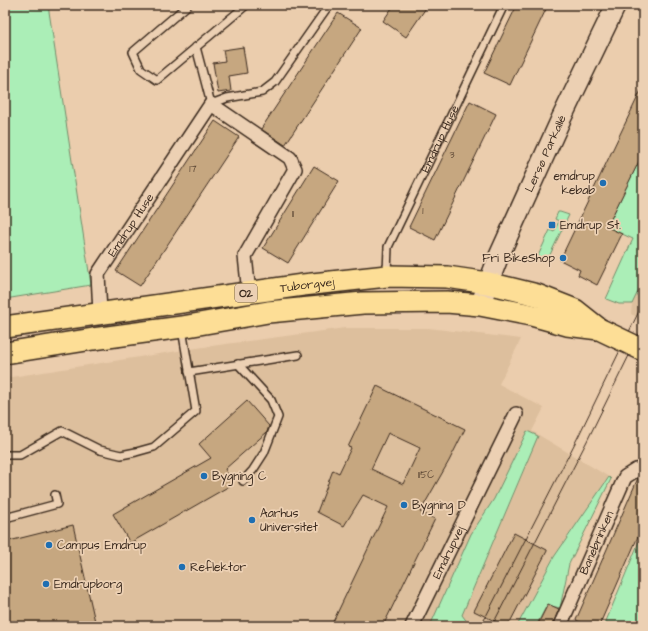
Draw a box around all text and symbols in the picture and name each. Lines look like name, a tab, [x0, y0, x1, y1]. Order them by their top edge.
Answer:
street label: Emdrup Huse	[416, 102, 463, 175]
street label: Lersø Parkallé	[520, 112, 570, 195]
house number: 3	[449, 148, 455, 162]
house number: 17	[189, 162, 197, 176]
place label: emdrup kebab	[554, 168, 595, 199]
marker: emdrup kebab	[598, 178, 608, 188]
street label: Emdrup Huse	[103, 190, 158, 260]
house number: 1	[422, 204, 424, 218]
house number: 11	[292, 207, 295, 221]
place label: Emdrup St.	[560, 217, 621, 234]
marker: Emdrup St.	[547, 220, 557, 230]
place label: Fri BikeShop	[482, 250, 555, 267]
marker: Fri BikeShop	[558, 253, 568, 263]
street label: Tuborgvej	[279, 273, 336, 297]
road number: O2	[235, 284, 257, 302]
place label: Bygning C	[212, 468, 267, 486]
house number: 115C	[418, 468, 434, 482]
marker: Bygning C	[199, 471, 209, 481]
place label: Bygning D	[412, 497, 466, 515]
marker: Bygning D	[399, 500, 409, 510]
place label: Aarhus Universitet	[260, 505, 318, 536]
street label: Banebrinken	[575, 508, 618, 577]
marker: Aarhus Universitet	[247, 515, 257, 525]
street label: Emdrupvej	[428, 522, 469, 582]
place label: Campus Emdrup	[57, 537, 147, 554]
marker: Campus Emdrup	[44, 540, 54, 550]
place label: Reflektor	[190, 559, 247, 576]
marker: Reflektor	[177, 562, 187, 572]
place label: Emdrupborg	[54, 576, 122, 594]
marker: Emdrupborg	[41, 579, 51, 589]

